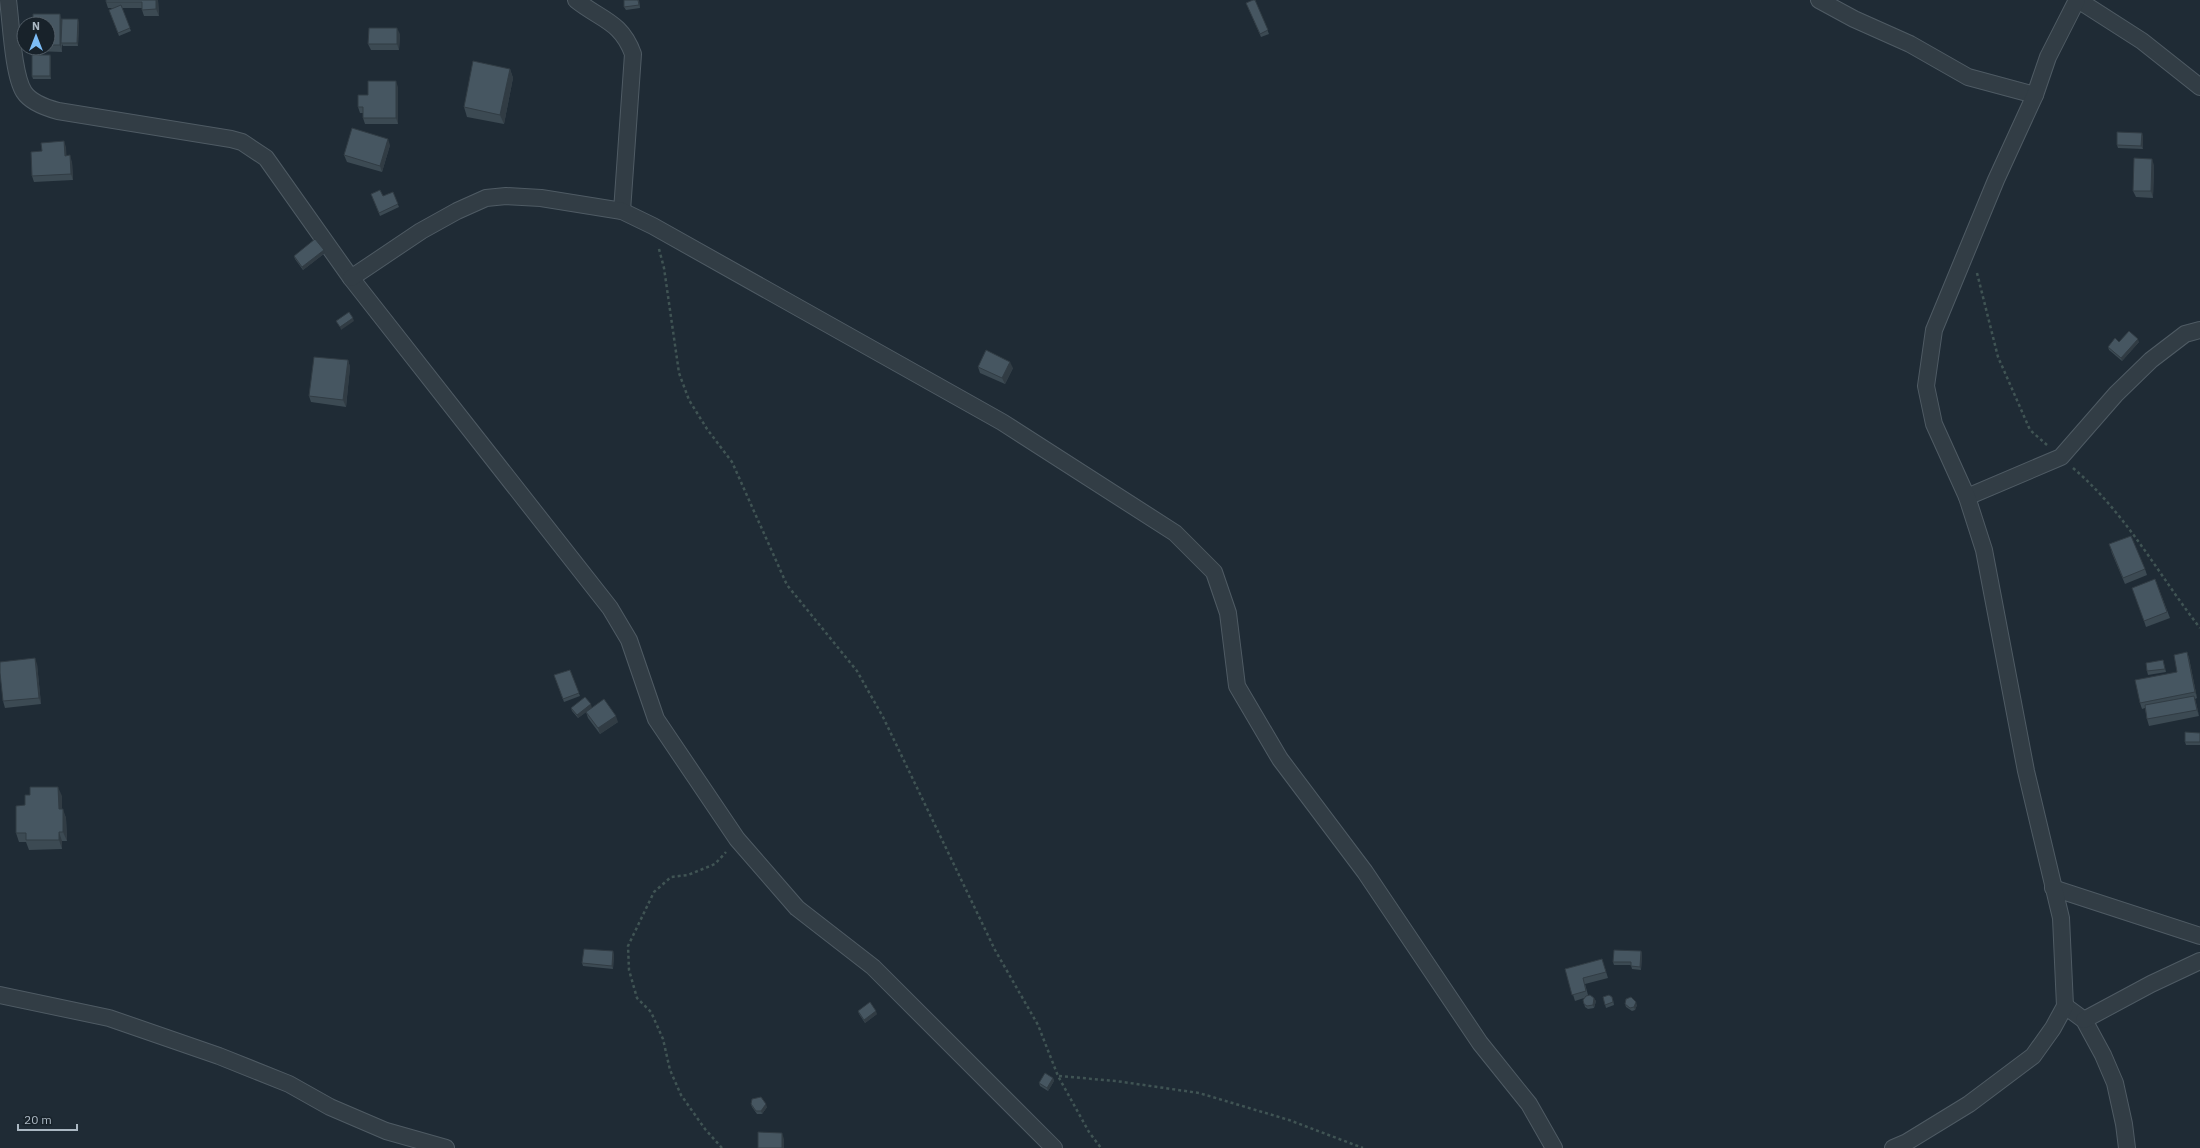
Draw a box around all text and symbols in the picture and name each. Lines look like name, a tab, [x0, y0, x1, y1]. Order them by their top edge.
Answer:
north arrow	[16, 16, 56, 56]
text: N	[32, 19, 40, 33]
scale bar	[18, 1106, 77, 1132]
text: 20 m	[24, 1112, 52, 1127]

